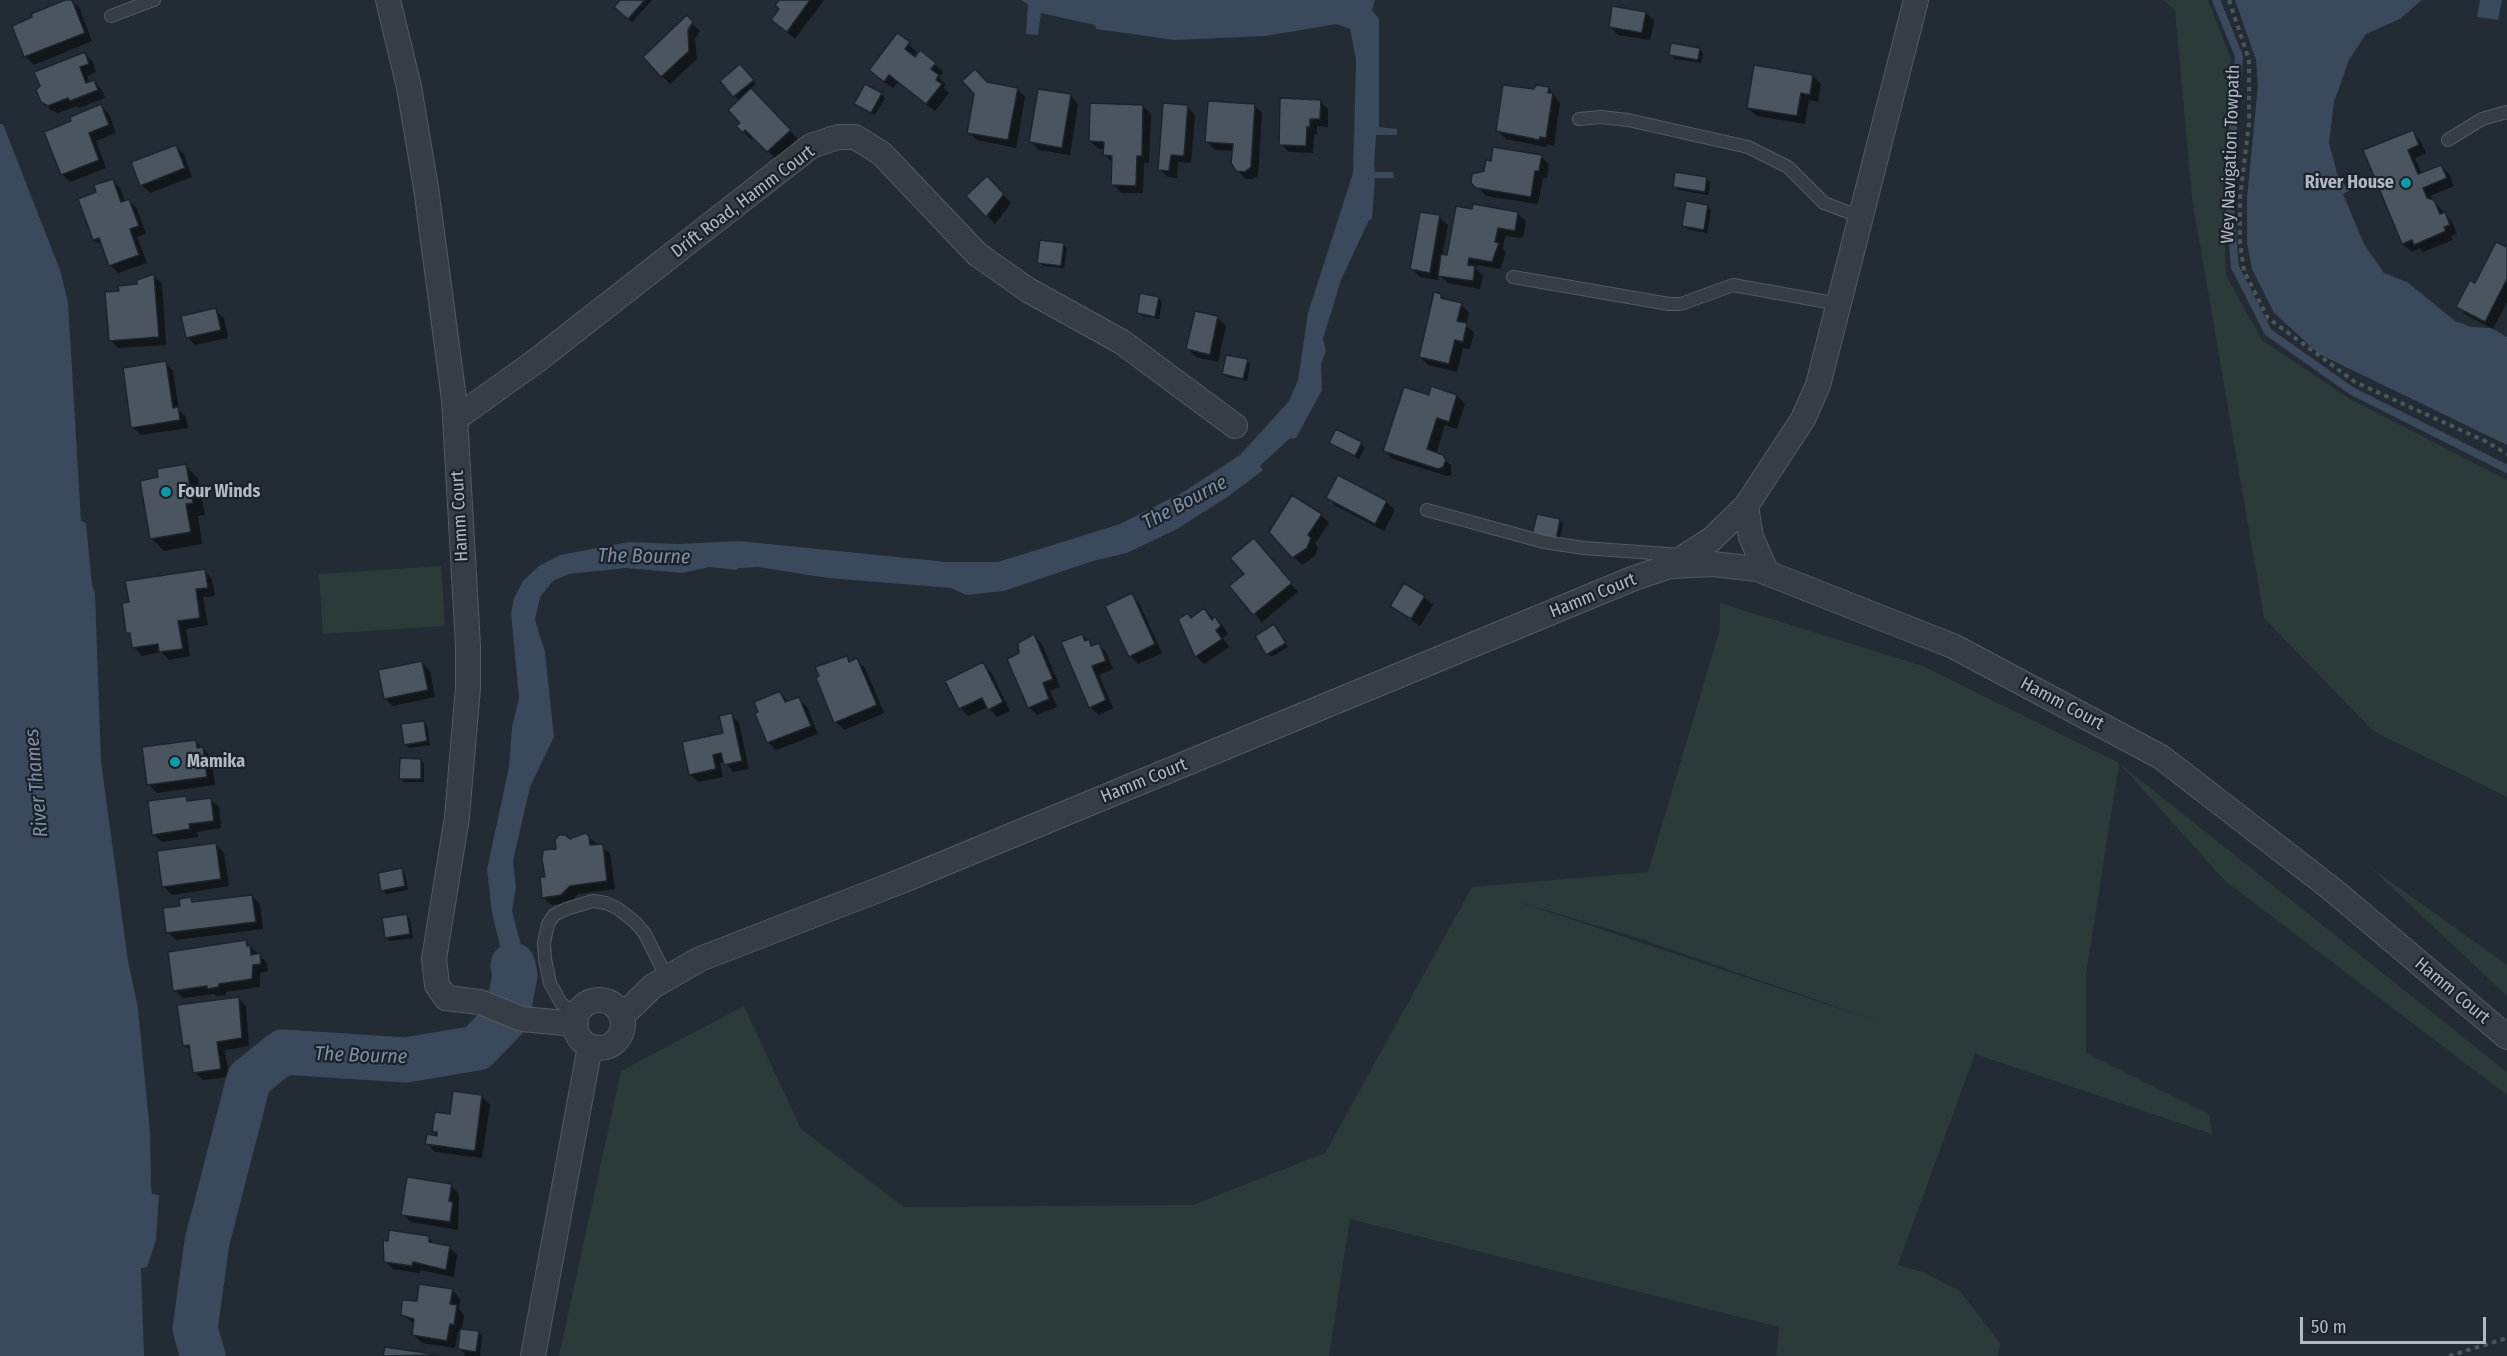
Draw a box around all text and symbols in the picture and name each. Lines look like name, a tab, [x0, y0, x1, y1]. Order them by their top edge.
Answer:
street label: Wey Navigation Towpath	[2217, 64, 2245, 244]
street label: Drift Road, Hamm Court	[667, 141, 819, 263]
place label: River House	[2305, 172, 2394, 194]
marker: River House	[2399, 176, 2413, 190]
street label: Hamm Court	[447, 470, 473, 562]
water label: The Bourne	[1139, 471, 1231, 535]
place label: Four Winds	[178, 481, 260, 503]
marker: Four Winds	[159, 485, 173, 499]
water label: The Bourne	[598, 544, 690, 570]
street label: Hamm Court	[1547, 569, 1639, 623]
street label: Hamm Court	[2017, 673, 2107, 735]
water label: River Thames	[20, 728, 54, 838]
place label: Mamika	[187, 751, 245, 773]
street label: Hamm Court	[1098, 754, 1190, 808]
marker: Mamika	[168, 755, 182, 769]
street label: Hamm Court	[2410, 953, 2494, 1029]
water label: The Bourne	[314, 1042, 408, 1070]
scale bar	[2303, 1305, 2489, 1343]
text: 50 m	[2311, 1316, 2347, 1338]

